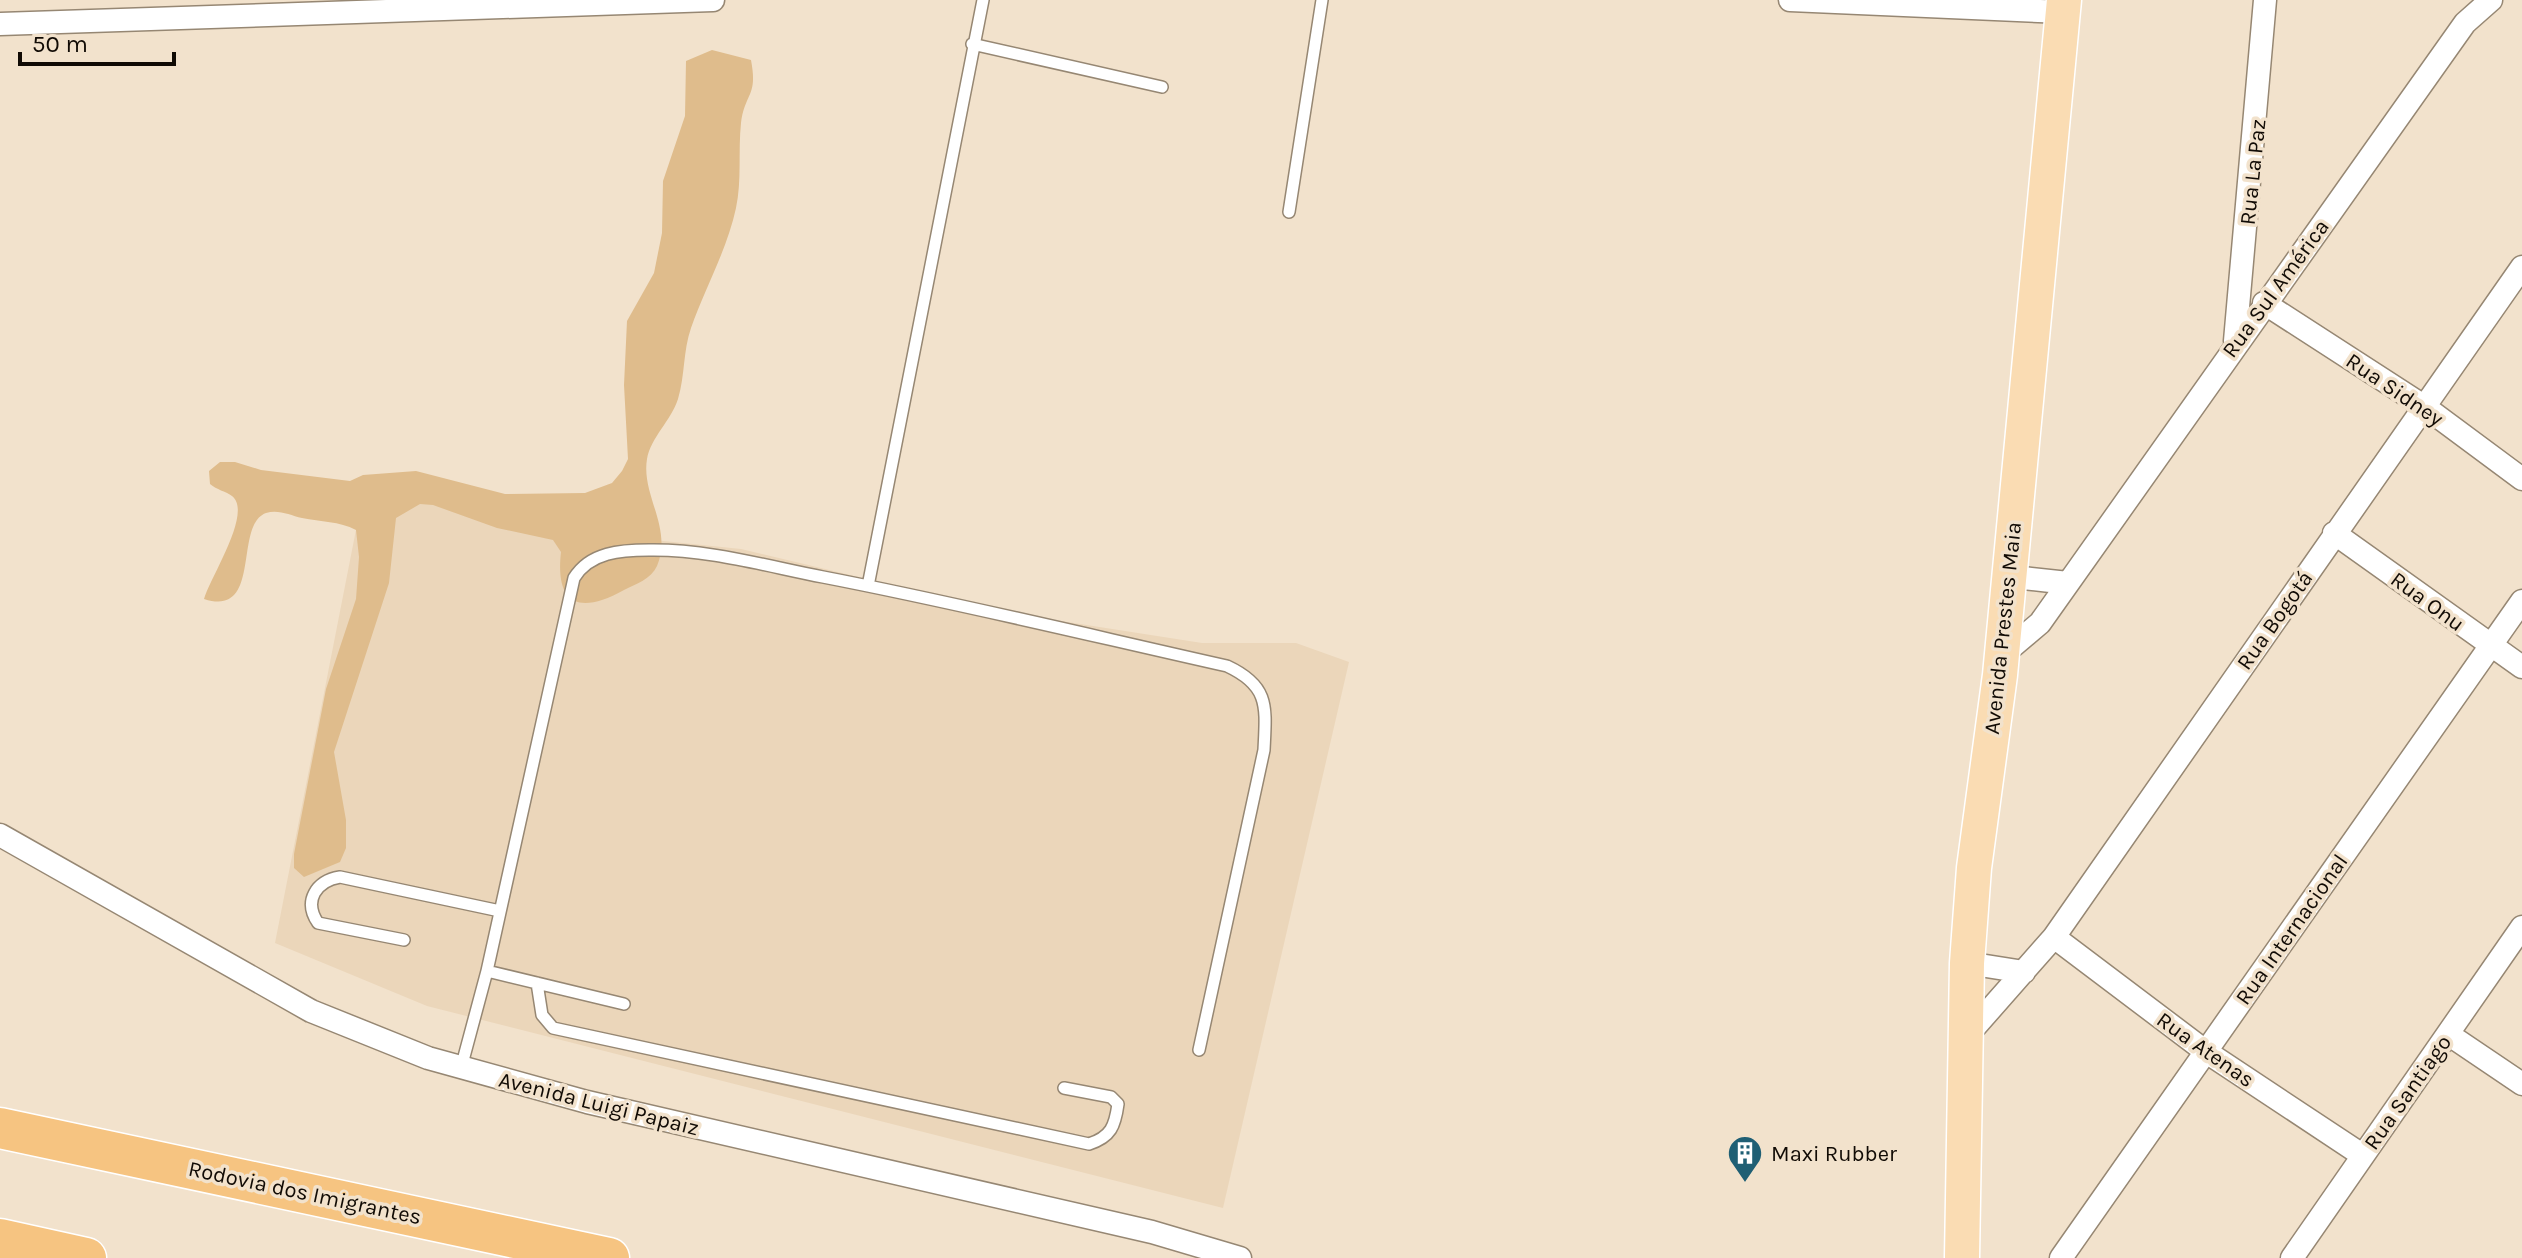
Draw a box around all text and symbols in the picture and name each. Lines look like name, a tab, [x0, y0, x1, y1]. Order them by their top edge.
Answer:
scale bar	[20, 16, 174, 66]
text: 50 m	[32, 30, 88, 58]
street label: Rua La Paz	[2235, 118, 2271, 226]
street label: Rua Sul América	[2217, 214, 2335, 363]
street label: Rua Sidney	[2341, 348, 2448, 432]
street label: Avenida Prestes Maia	[1979, 521, 2027, 736]
street label: Rua Bogotá	[2231, 566, 2318, 675]
street label: Rua Onu	[2385, 566, 2469, 637]
street label: Rua Internacional	[2230, 849, 2354, 1010]
street label: Rua Atenas	[2152, 1007, 2259, 1093]
street label: Rua Santiago	[2359, 1030, 2457, 1155]
street label: Avenida Luigi Papaiz	[496, 1067, 702, 1141]
building icon: Maxi Rubber	[1726, 1134, 1764, 1184]
place label: Maxi Rubber	[1771, 1141, 1897, 1167]
street label: Rodovia dos Imigrantes	[186, 1156, 424, 1230]

